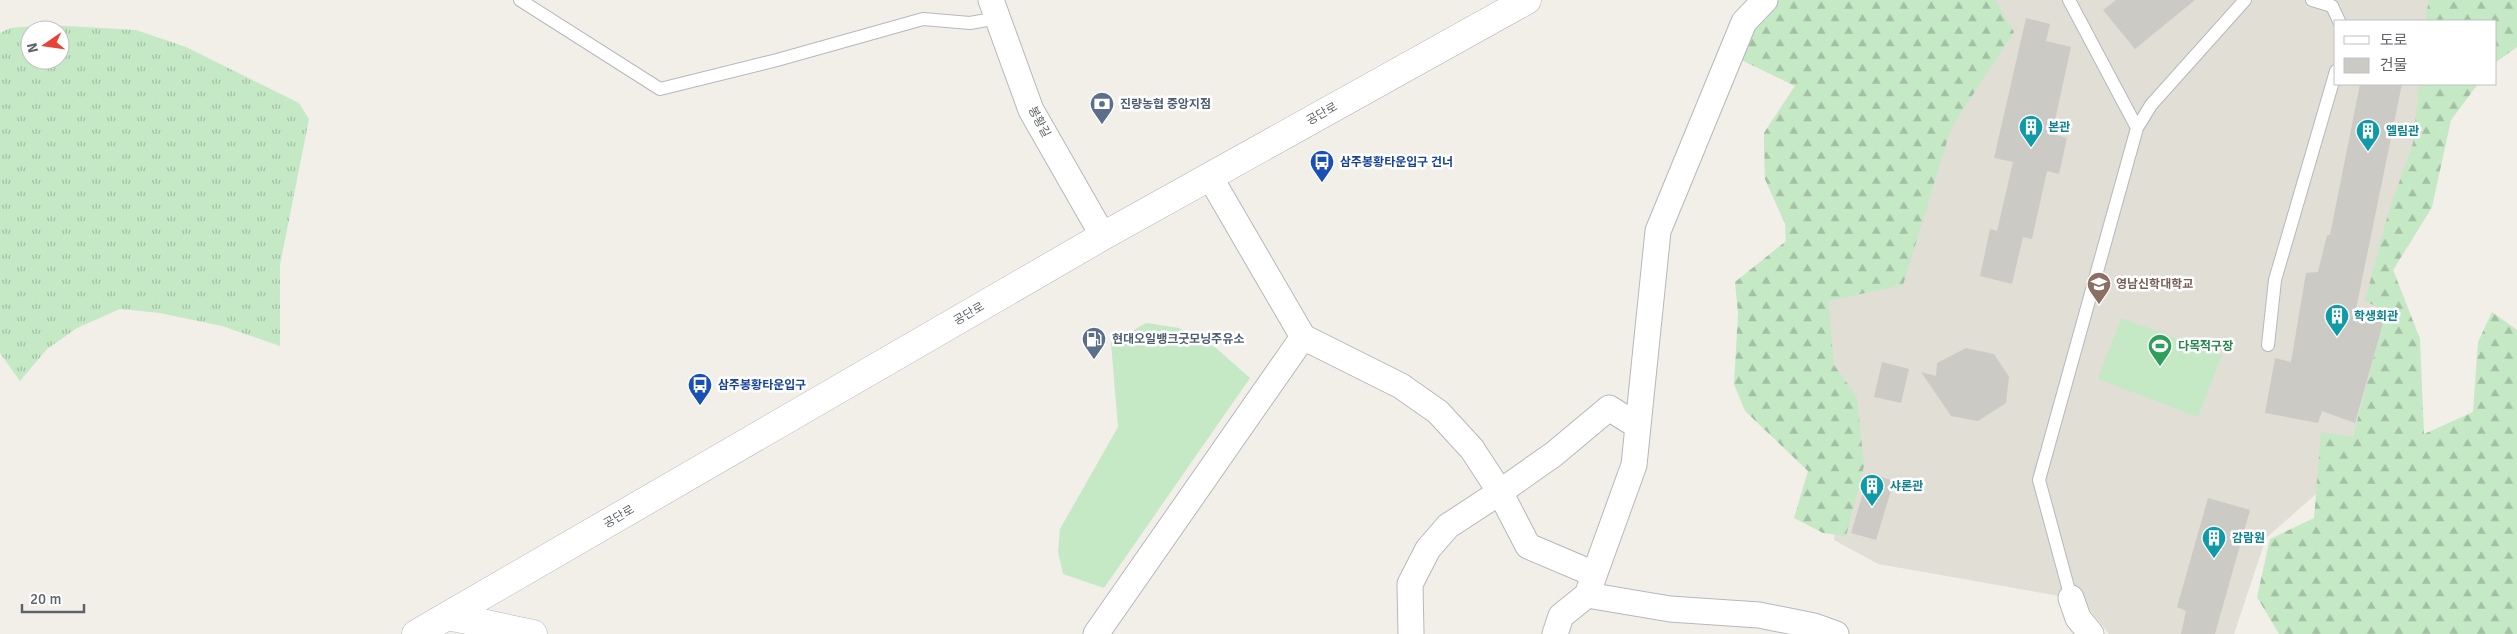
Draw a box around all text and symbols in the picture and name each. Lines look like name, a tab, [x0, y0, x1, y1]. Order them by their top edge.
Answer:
north arrow	[20, 20, 70, 70]
legend	[2334, 20, 2497, 85]
text: 도로	[2380, 31, 2408, 49]
text: N	[23, 41, 42, 54]
text: 건물	[2380, 56, 2408, 74]
bank icon: 진량농협 중앙지점	[1089, 91, 1115, 125]
place label: 진량농협 중앙지점	[1120, 97, 1211, 112]
street label: 공단로	[1304, 99, 1340, 129]
street label: 봉황길	[1025, 104, 1053, 140]
building icon: 본관	[2018, 114, 2044, 148]
building icon: 엘림관	[2355, 118, 2381, 152]
place label: 본관	[2048, 120, 2070, 135]
place label: 엘림관	[2386, 124, 2419, 139]
bus stop icon: 삼주봉황타운입구 건너	[1309, 149, 1335, 183]
place label: 삼주봉황타운입구 건너	[1340, 155, 1453, 170]
school or university icon: 영남신학대학교	[2086, 271, 2112, 305]
place label: 영남신학대학교	[2116, 277, 2193, 292]
street label: 공단로	[951, 299, 987, 329]
building icon: 학생회관	[2324, 303, 2350, 337]
place label: 학생회관	[2354, 309, 2398, 324]
fuel station icon: 현대오일뱅크굿모닝주유소	[1081, 326, 1107, 360]
place label: 현대오일뱅크굿모닝주유소	[1112, 332, 1244, 347]
sports icon: 다목적구장	[2147, 333, 2173, 367]
place label: 다목적구장	[2178, 339, 2233, 354]
bus stop icon: 삼주봉황타운입구	[687, 372, 713, 406]
place label: 삼주봉황타운입구	[718, 378, 806, 393]
building icon: 샤론관	[1859, 473, 1885, 507]
place label: 샤론관	[1890, 479, 1923, 494]
street label: 공단로	[601, 502, 637, 532]
building icon: 감람원	[2201, 525, 2227, 559]
place label: 감람원	[2232, 531, 2265, 546]
scale bar	[22, 582, 85, 614]
text: 20 m	[30, 590, 61, 608]

